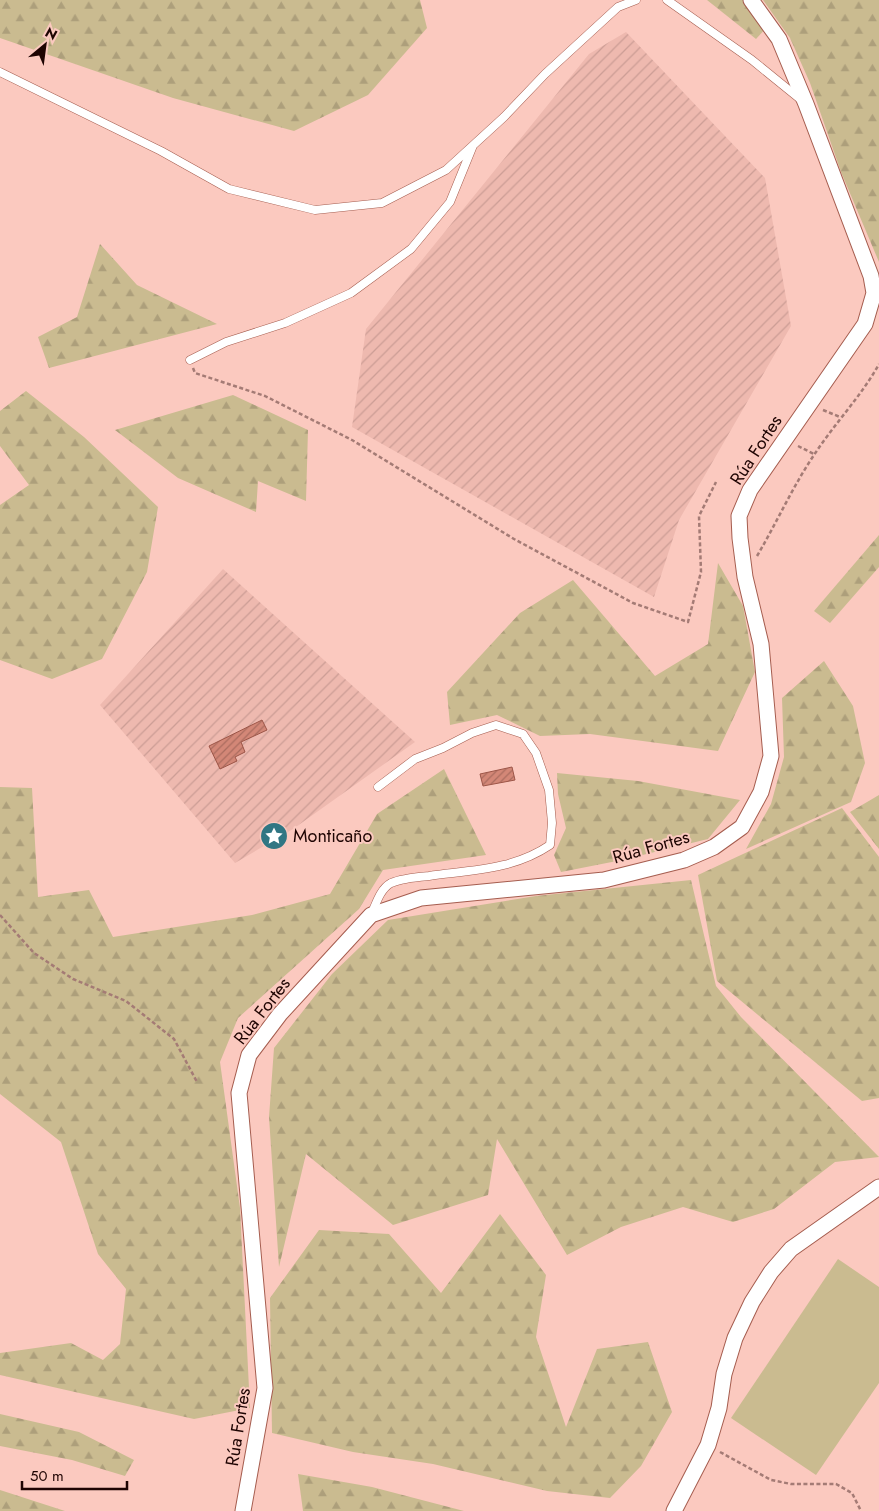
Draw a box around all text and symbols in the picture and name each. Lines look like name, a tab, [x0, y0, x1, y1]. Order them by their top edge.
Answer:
north arrow	[20, 20, 70, 70]
text: N	[42, 22, 61, 45]
street label: Rúa Fortes	[724, 410, 788, 490]
place icon: Monticaño	[259, 821, 289, 851]
place label: Monticaño	[293, 823, 373, 849]
street label: Rúa Fortes	[609, 824, 693, 870]
street label: Rúa Fortes	[227, 972, 297, 1050]
street label: Rúa Fortes	[219, 1386, 257, 1468]
scale bar	[22, 1458, 128, 1490]
text: 50 m	[30, 1465, 64, 1487]

